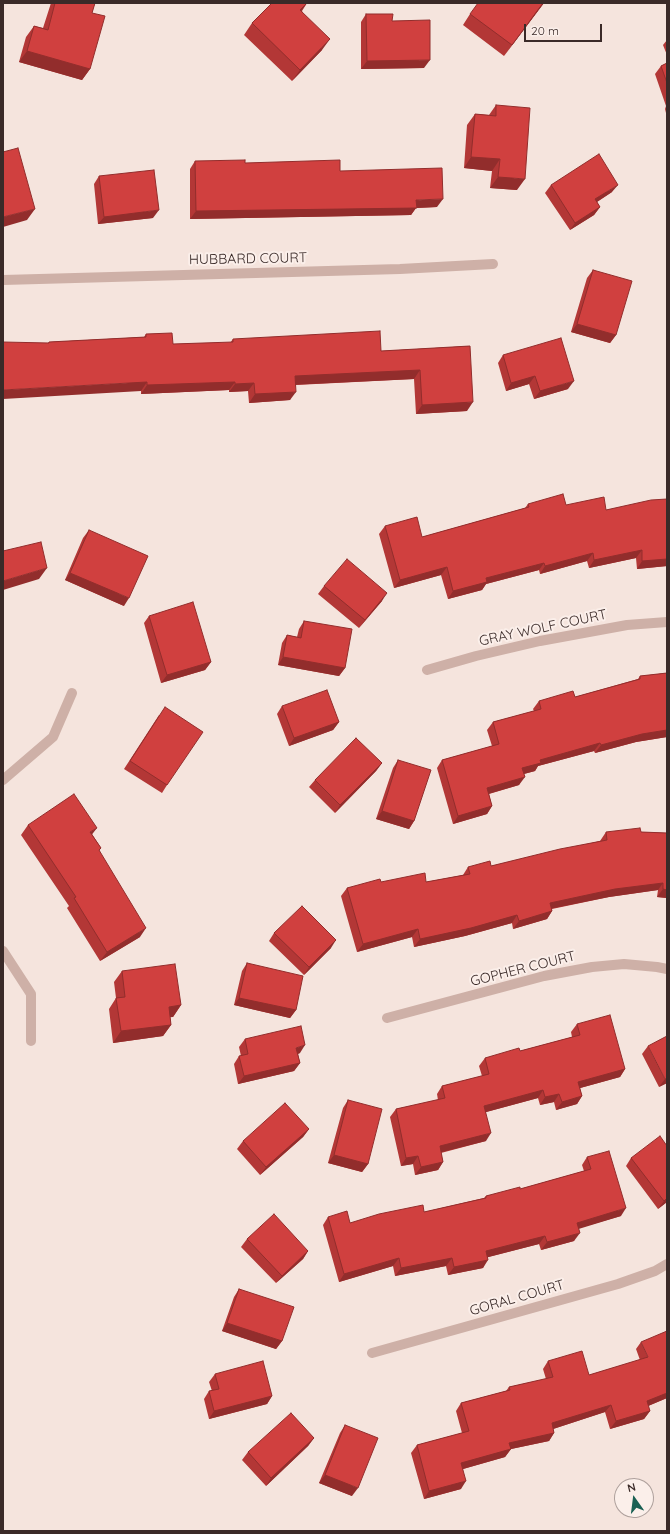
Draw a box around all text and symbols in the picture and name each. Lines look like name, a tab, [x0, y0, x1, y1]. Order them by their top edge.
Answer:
scale bar	[526, 16, 604, 42]
text: 20 m	[531, 23, 559, 38]
street label: HUBBARD COURT	[189, 250, 307, 268]
street label: GRAY WOLF COURT	[478, 606, 608, 650]
street label: GOPHER COURT	[469, 948, 577, 990]
street label: GORAL COURT	[468, 1276, 566, 1320]
north arrow	[614, 1478, 654, 1518]
text: N	[626, 1480, 637, 1495]

